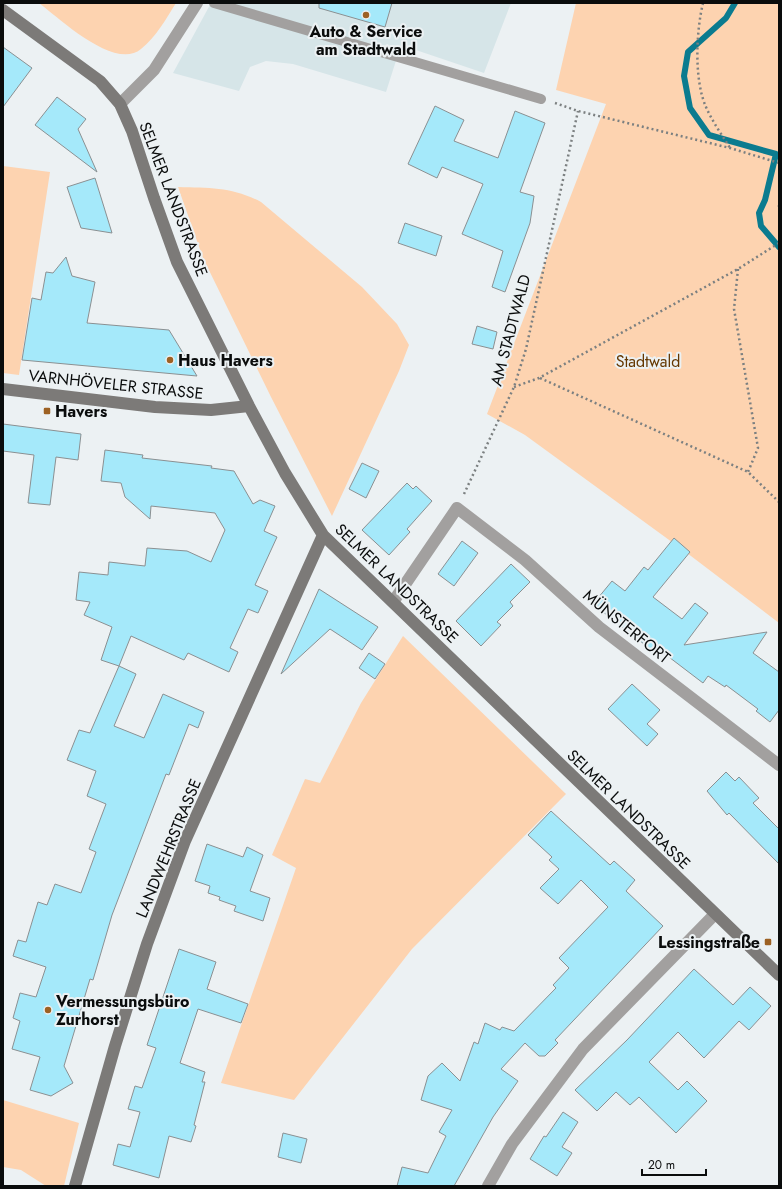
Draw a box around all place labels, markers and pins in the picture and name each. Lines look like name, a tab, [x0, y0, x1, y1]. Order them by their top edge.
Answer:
marker: Auto & Service am Stadtwald	[361, 10, 371, 20]
place label: Auto & Service am Stadtwald	[309, 20, 422, 61]
place label: Haus Havers	[178, 349, 273, 372]
marker: Haus Havers	[165, 355, 175, 365]
place label: Havers	[55, 400, 107, 423]
marker: Havers	[42, 406, 52, 416]
place label: Lessingstraße	[658, 931, 760, 954]
marker: Lessingstraße	[763, 937, 773, 947]
place label: Vermessungsbüro Zurhorst	[55, 990, 189, 1031]
marker: Vermessungsbüro Zurhorst	[43, 1005, 53, 1015]

